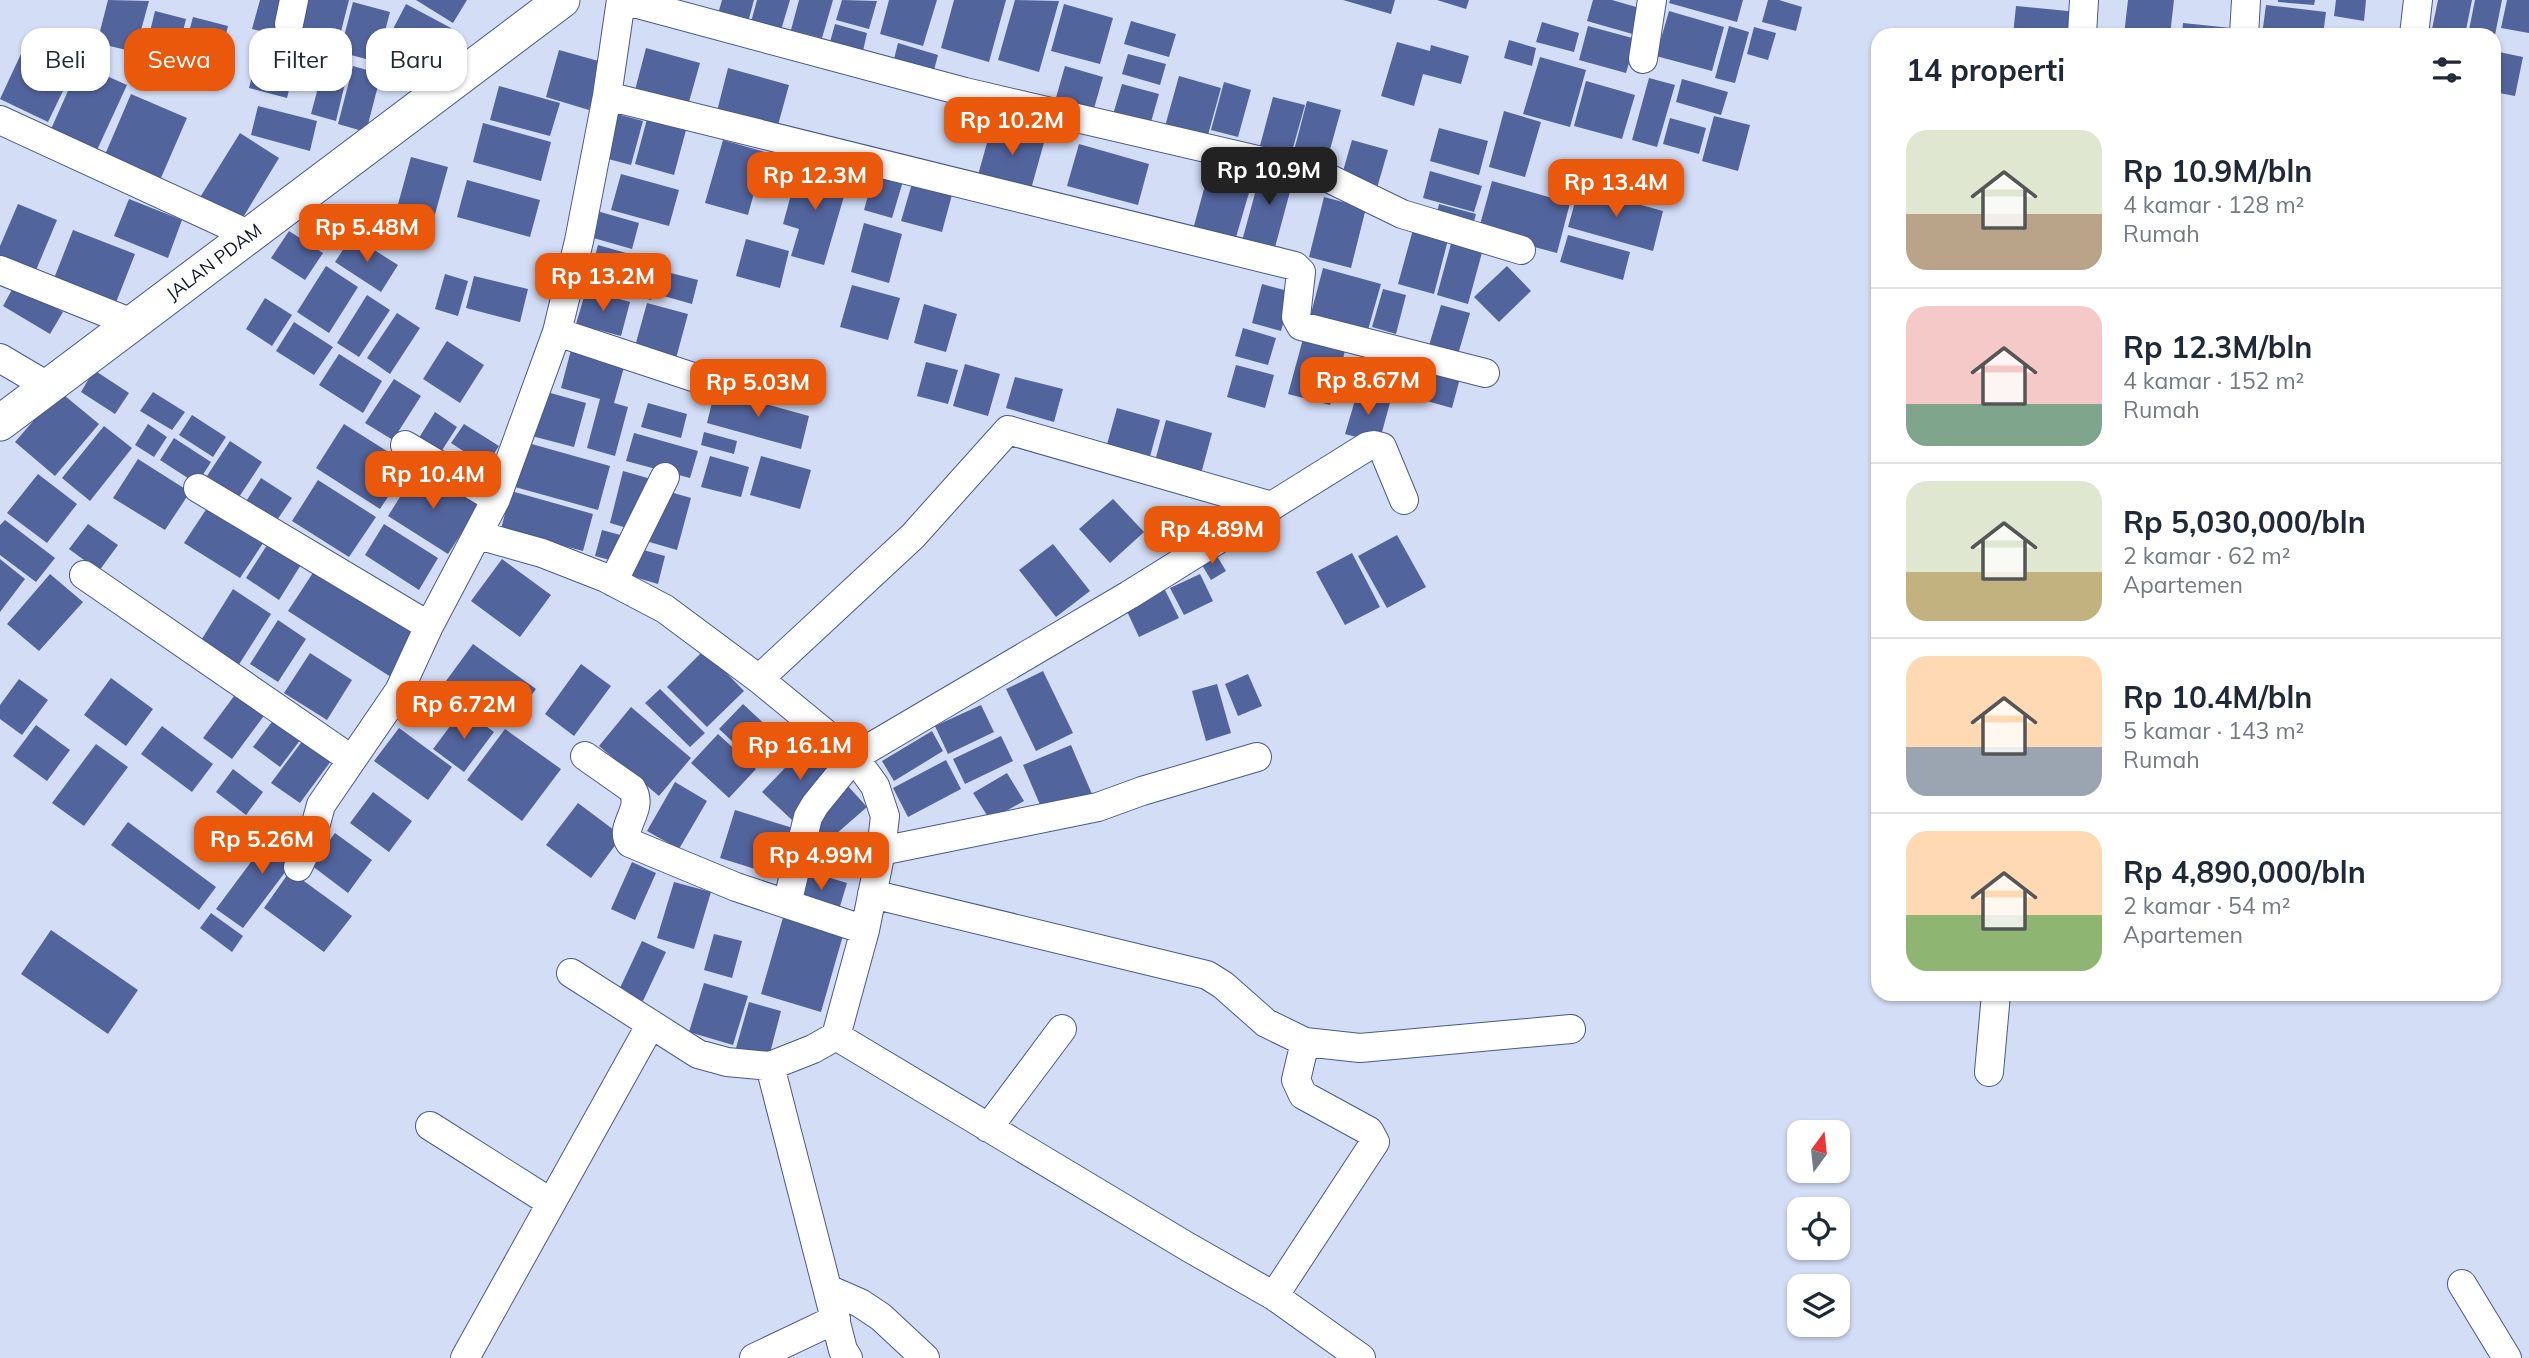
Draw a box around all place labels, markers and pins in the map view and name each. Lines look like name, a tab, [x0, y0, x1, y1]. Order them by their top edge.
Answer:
pin: Rp 10.2M	[940, 97, 1084, 157]
pin: Rp 10.9M	[1197, 148, 1341, 207]
pin: Rp 12.3M	[743, 152, 887, 212]
pin: Rp 13.4M	[1544, 160, 1688, 219]
pin: Rp 5.48M	[295, 204, 439, 264]
pin: Rp 13.2M	[531, 254, 675, 313]
pin: Rp 8.67M	[1296, 358, 1440, 417]
pin: Rp 5.03M	[686, 360, 830, 419]
pin: Rp 10.4M	[361, 452, 505, 511]
pin: Rp 4.89M	[1140, 506, 1284, 566]
pin: Rp 6.72M	[392, 682, 536, 741]
pin: Rp 16.1M	[728, 722, 872, 782]
pin: Rp 5.26M	[190, 816, 334, 876]
pin: Rp 4.99M	[749, 832, 893, 892]

